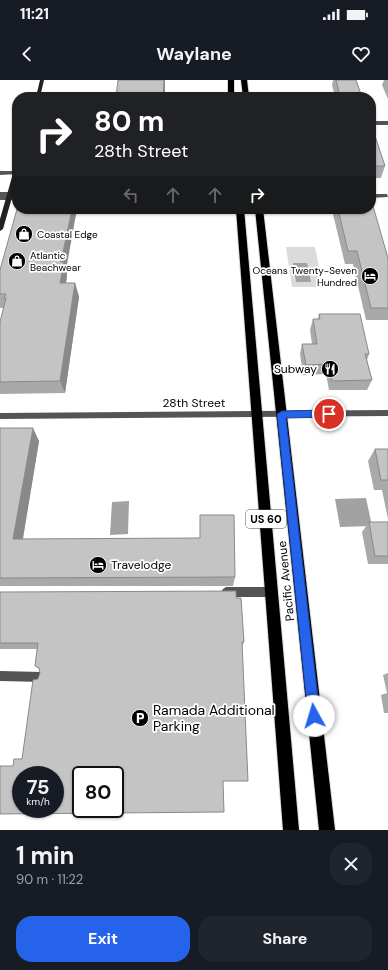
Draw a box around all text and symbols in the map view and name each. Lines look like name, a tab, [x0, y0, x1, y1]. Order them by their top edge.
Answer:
text: 11:21	[20, 4, 49, 24]
text: Waylane	[156, 42, 232, 66]
icon: back	[16, 43, 38, 65]
icon: heart	[350, 43, 372, 65]
text: 80 m	[94, 103, 164, 140]
icon: right	[28, 108, 80, 160]
text: 28th Street	[94, 139, 188, 163]
icon: left	[120, 184, 142, 206]
icon: ahead	[162, 184, 184, 206]
icon: ahead	[204, 184, 226, 206]
icon: right	[246, 184, 268, 206]
shop icon: Coastal Edge	[14, 224, 34, 244]
place label: Coastal Edge	[37, 228, 98, 241]
place label: Atlantic Beachwear	[30, 249, 81, 274]
shop icon: Atlantic Beachwear	[7, 251, 27, 271]
place label: Oceans Twenty-Seven Hundred	[252, 264, 357, 289]
hotel icon: Oceans Twenty-Seven Hundred	[360, 266, 380, 286]
restaurant icon: Subway	[320, 359, 340, 379]
place label: Subway	[274, 361, 317, 377]
street label: 28th Street	[163, 395, 226, 411]
pin	[312, 397, 346, 431]
icon: arrive	[318, 403, 340, 425]
road number: US 60	[246, 510, 286, 528]
street label: Pacific Avenue	[274, 540, 298, 622]
hotel icon: Travelodge	[88, 555, 108, 575]
place label: Travelodge	[111, 557, 171, 573]
position arrow	[293, 695, 335, 737]
place label: Ramada Additional Parking	[153, 701, 275, 735]
parking icon: Ramada Additional Parking	[130, 708, 150, 728]
speed limit sign: 80	[72, 766, 124, 818]
text: 75	[27, 774, 49, 800]
text: km/h	[26, 795, 50, 808]
text: 1 min	[16, 840, 74, 871]
button: close	[330, 843, 372, 885]
text: 90 m · 11:22	[16, 871, 83, 888]
button: Exit	[16, 916, 190, 962]
button: Share	[198, 916, 372, 962]

